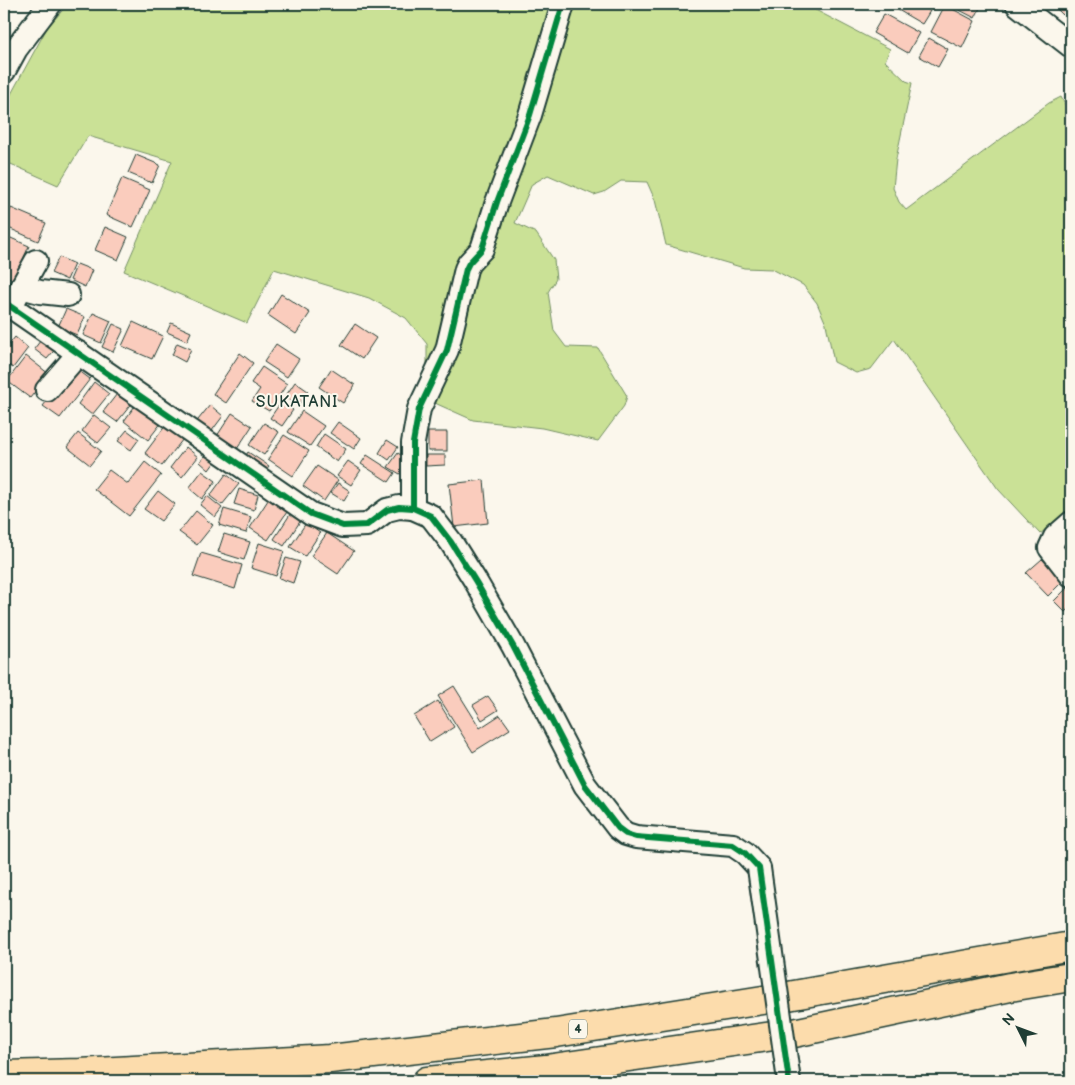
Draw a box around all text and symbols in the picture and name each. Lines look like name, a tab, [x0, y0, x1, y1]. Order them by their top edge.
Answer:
district label: SUKATANI	[256, 393, 338, 412]
north arrow	[992, 1002, 1042, 1052]
text: N	[999, 1010, 1019, 1029]
road number: 4	[569, 1020, 587, 1038]

